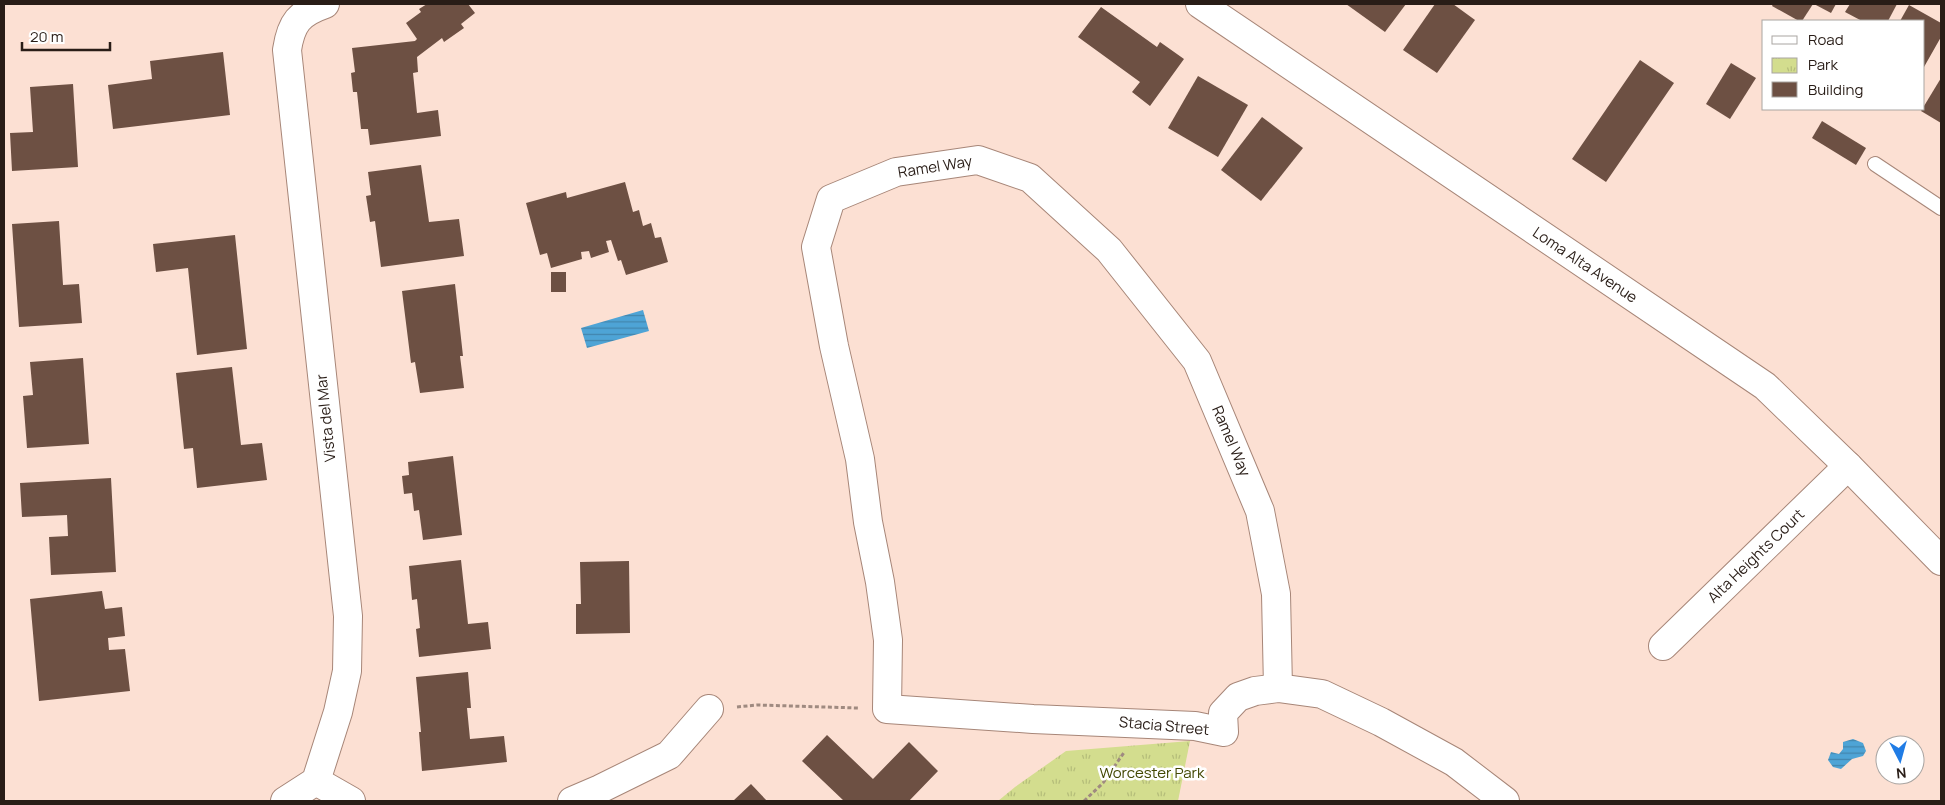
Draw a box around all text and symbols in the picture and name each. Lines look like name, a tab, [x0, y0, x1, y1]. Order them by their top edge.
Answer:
scale bar	[22, 20, 110, 52]
legend	[1762, 20, 1925, 110]
text: 20 m	[30, 26, 63, 47]
text: Road	[1808, 29, 1844, 50]
text: Park	[1808, 54, 1838, 75]
text: Building	[1808, 79, 1863, 100]
street label: Ramel Way	[896, 150, 974, 183]
street label: Loma Alta Avenue	[1529, 222, 1642, 308]
street label: Vista del Mar	[310, 373, 341, 463]
street label: Ramel Way	[1207, 402, 1256, 479]
street label: Alta Heights Court	[1703, 504, 1809, 607]
street label: Stacia Street	[1118, 711, 1210, 740]
north arrow	[1875, 735, 1925, 785]
park label: Worcester Park	[1100, 762, 1205, 783]
text: N	[1895, 763, 1907, 783]

